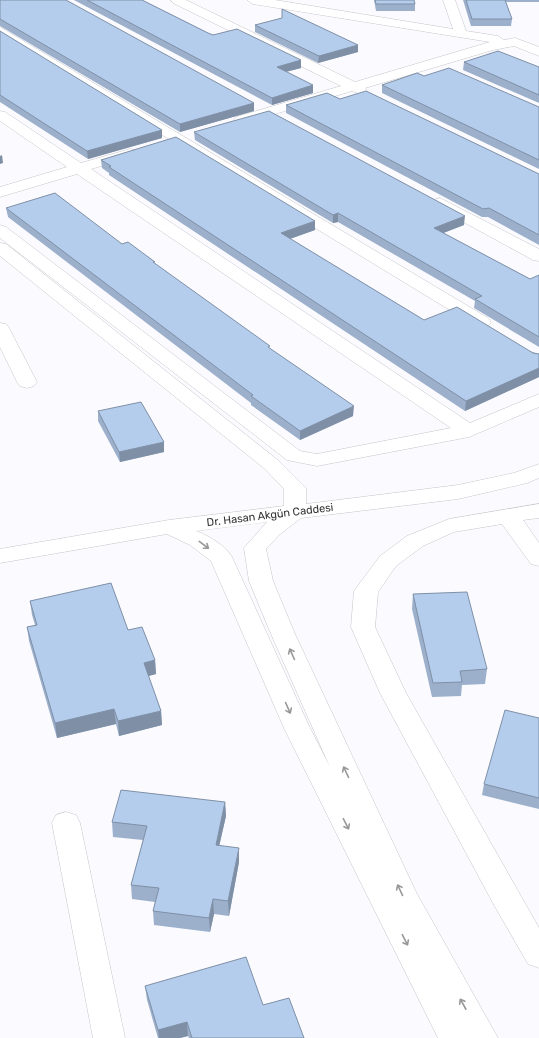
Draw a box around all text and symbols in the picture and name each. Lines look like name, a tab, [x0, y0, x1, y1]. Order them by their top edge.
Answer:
street label: Dr. Hasan Akgün Caddesi	[206, 501, 334, 529]
one-way arrow	[198, 540, 209, 549]
one-way arrow	[288, 648, 295, 660]
one-way arrow	[285, 701, 292, 713]
one-way arrow	[342, 767, 349, 779]
one-way arrow	[343, 818, 350, 830]
one-way arrow	[396, 885, 403, 897]
one-way arrow	[402, 934, 409, 946]
one-way arrow	[458, 998, 466, 1010]

